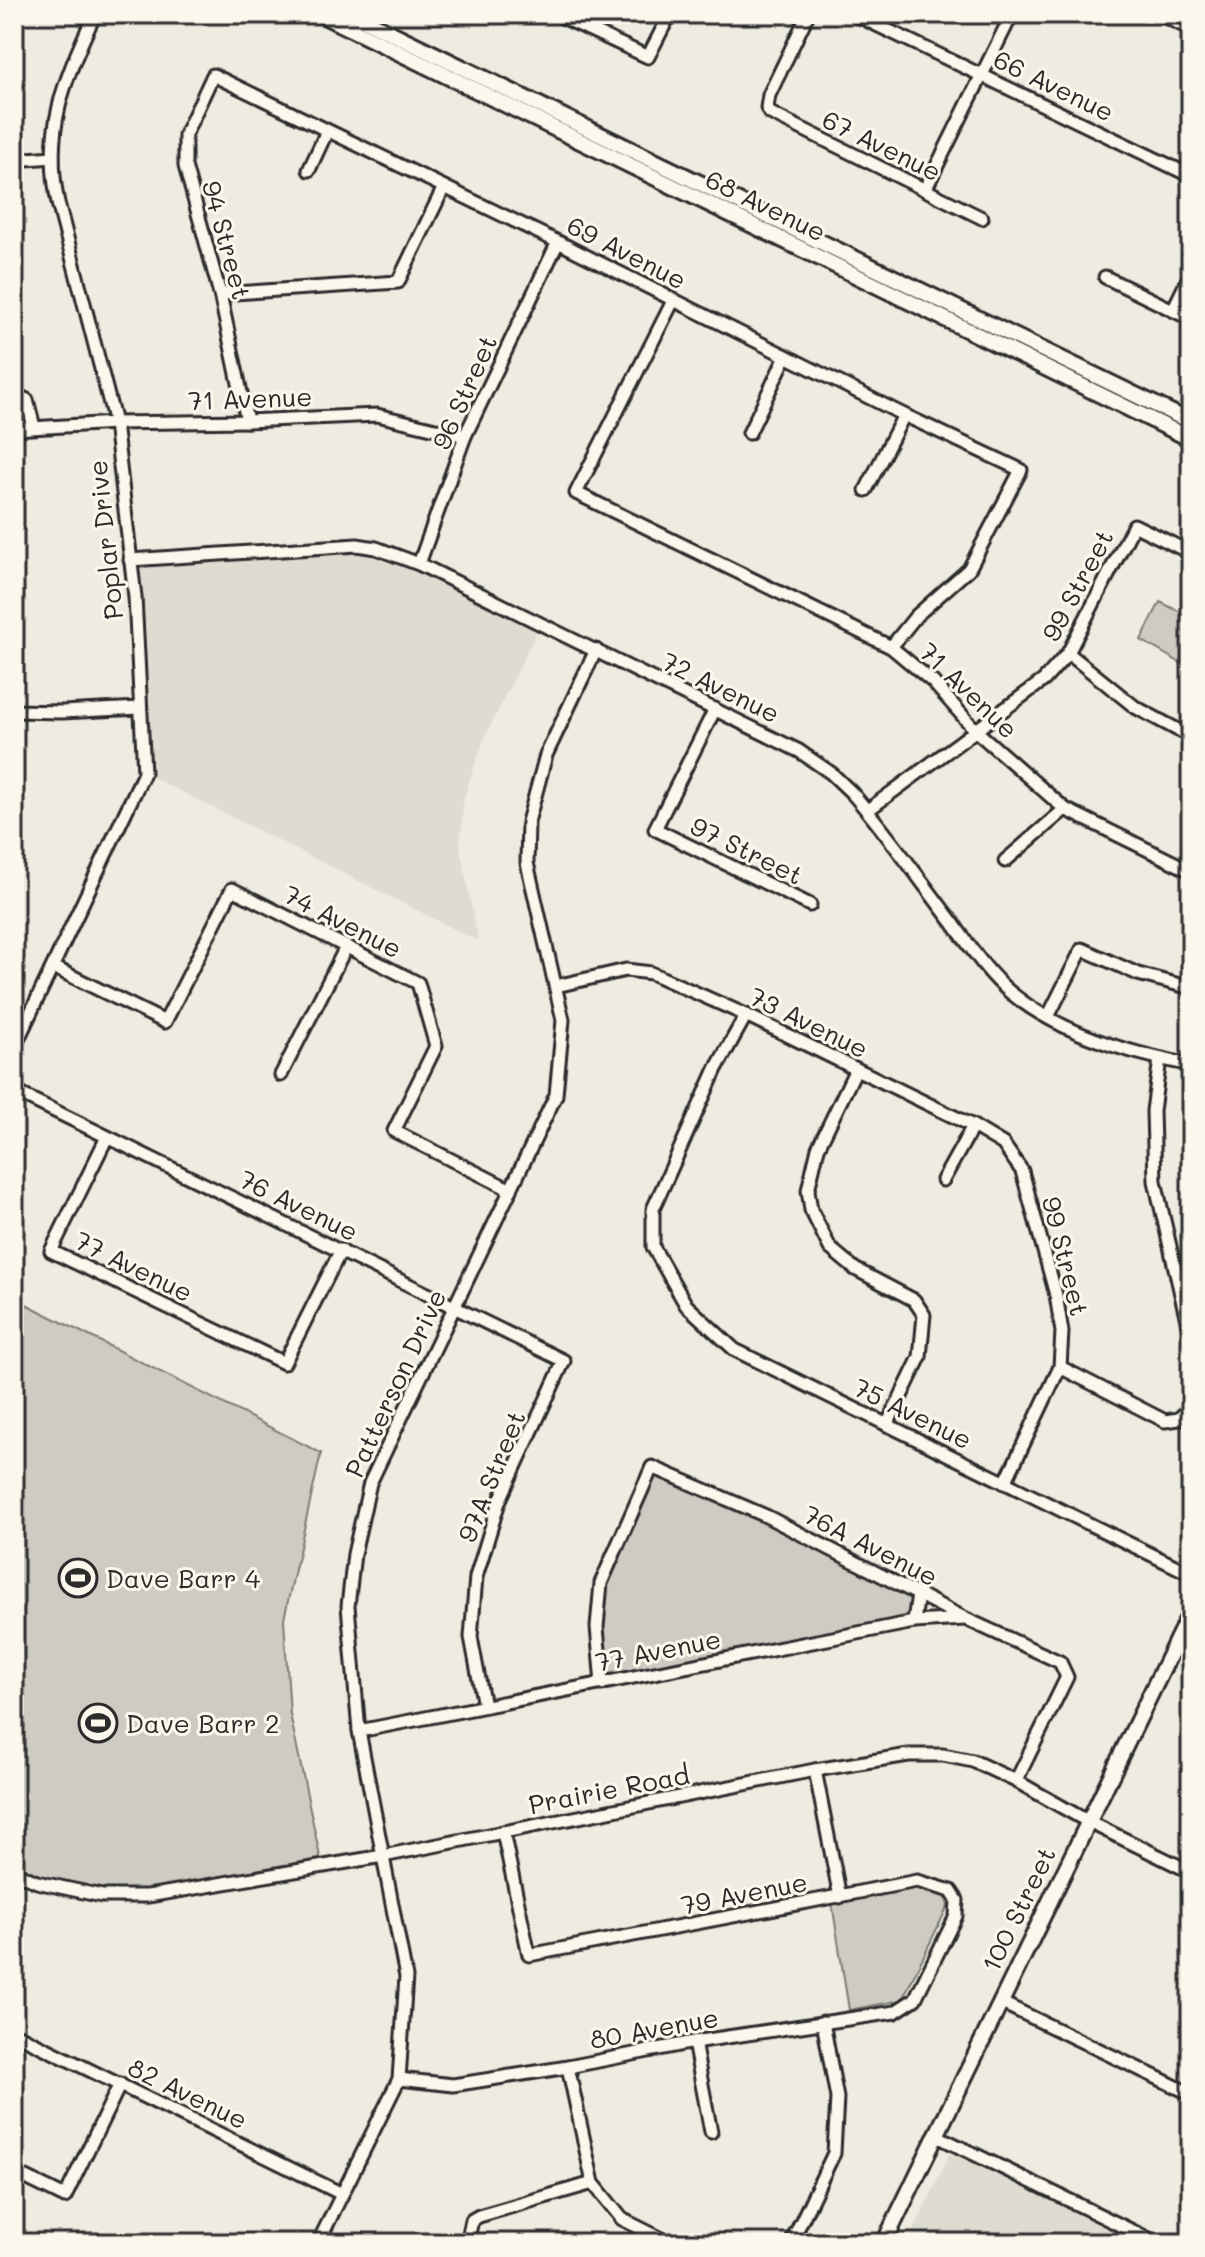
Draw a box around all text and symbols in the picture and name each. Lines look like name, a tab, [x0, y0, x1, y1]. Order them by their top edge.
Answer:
street label: 66 Avenue	[988, 41, 1120, 129]
street label: 67 Avenue	[817, 102, 947, 188]
street label: 68 Avenue	[700, 161, 832, 249]
street label: 94 Street	[195, 177, 259, 303]
street label: 69 Avenue	[562, 207, 692, 297]
street label: 96 Street	[424, 329, 504, 455]
street label: 71 Avenue	[187, 379, 313, 417]
street label: Poplar Drive	[80, 459, 130, 621]
street label: 99 Street	[1033, 523, 1121, 647]
street label: 71 Avenue	[912, 635, 1026, 745]
street label: 72 Avenue	[656, 644, 786, 730]
street label: 97 Street	[685, 808, 809, 892]
street label: 74 Avenue	[278, 877, 408, 965]
street label: 73 Avenue	[744, 979, 874, 1065]
street label: 76 Avenue	[234, 1162, 364, 1248]
street label: 99 Street	[1035, 1193, 1097, 1319]
street label: 77 Avenue	[69, 1223, 199, 1309]
street label: Patterson Drive	[337, 1284, 453, 1482]
street label: 75 Avenue	[848, 1370, 978, 1456]
street label: 97A Street	[449, 1405, 533, 1547]
street label: 76A Avenue	[798, 1497, 944, 1593]
sports icon: Dave Barr 4	[57, 1557, 99, 1599]
place label: Dave Barr 4	[106, 1561, 260, 1595]
street label: 77 Avenue	[592, 1621, 724, 1679]
sports icon: Dave Barr 2	[77, 1702, 119, 1744]
place label: Dave Barr 2	[126, 1706, 279, 1740]
street label: Prairie Road	[526, 1757, 692, 1821]
street label: 100 Street	[973, 1841, 1063, 1977]
street label: 79 Avenue	[678, 1864, 810, 1922]
street label: 80 Avenue	[587, 2000, 721, 2056]
street label: 82 Avenue	[123, 2050, 253, 2136]

